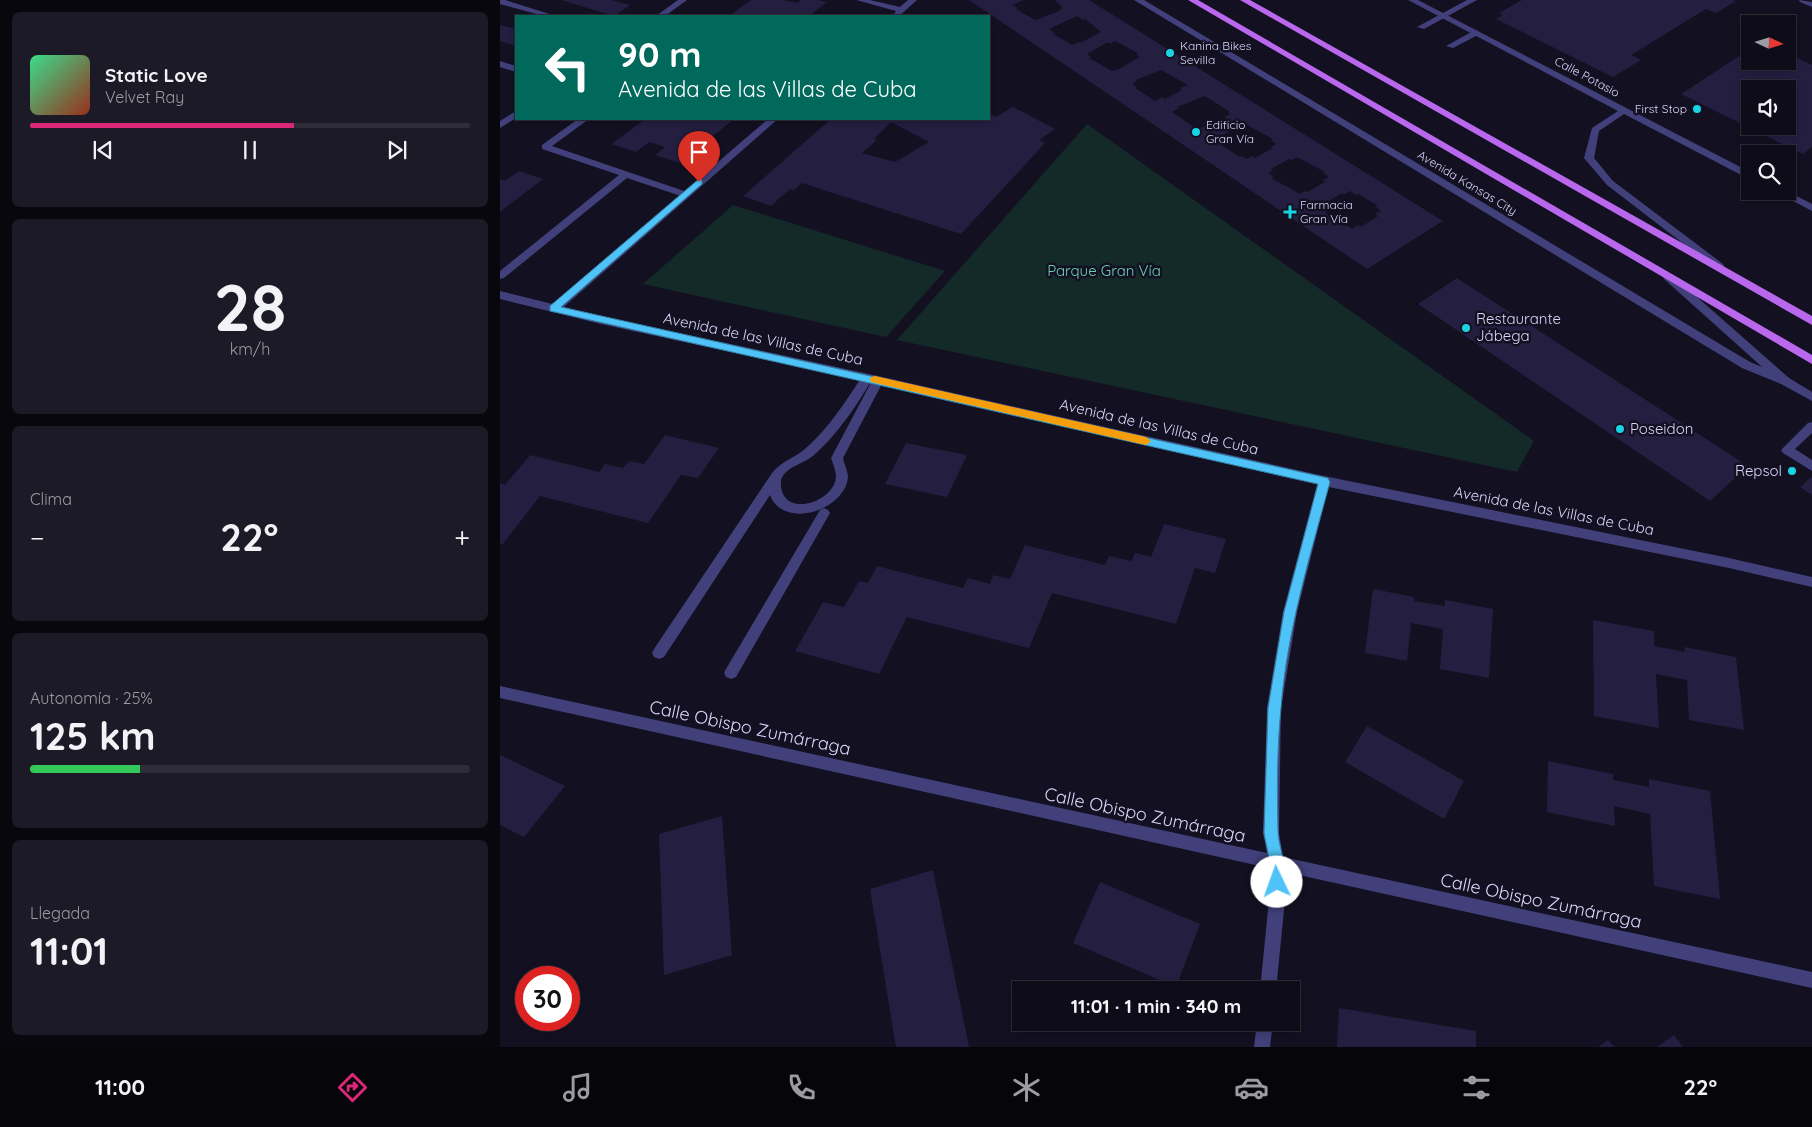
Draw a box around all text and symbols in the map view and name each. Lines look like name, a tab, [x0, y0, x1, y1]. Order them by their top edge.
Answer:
north arrow	[1741, 15, 1796, 70]
map controls	[1741, 15, 1796, 200]
text: 90 m	[618, 32, 701, 76]
icon: left	[535, 35, 600, 100]
place label: Kanina Bikes Sevilla	[1180, 38, 1252, 67]
marker: Kanina Bikes Sevilla	[1164, 47, 1176, 59]
street label: Calle Potasio	[1552, 53, 1622, 100]
text: Static Love	[105, 63, 208, 87]
text: Avenida de las Villas de Cuba	[618, 75, 917, 103]
button: sound	[1741, 80, 1796, 135]
text: Velvet Ray	[105, 87, 184, 107]
place label: First Stop	[1635, 101, 1687, 116]
marker: First Stop	[1691, 103, 1703, 115]
place label: Edificio Gran Vía	[1206, 117, 1254, 146]
marker: Edificio Gran Vía	[1190, 126, 1202, 138]
pin	[678, 131, 720, 182]
icon: previous	[89, 136, 117, 164]
icon: pause	[236, 136, 264, 164]
icon: next	[383, 136, 411, 164]
icon: arrive	[685, 138, 713, 166]
button: search	[1741, 145, 1796, 200]
street label: Avenida Kansas City	[1415, 147, 1520, 218]
place label: Farmacia Gran Vía	[1300, 197, 1353, 226]
marker: Farmacia Gran Vía	[1284, 206, 1296, 218]
park label: Parque Gran Vía	[1047, 261, 1161, 280]
text: 28	[214, 266, 286, 347]
street label: Avenida de las Villas de Cuba	[662, 308, 865, 369]
place label: Restaurante Jábega	[1476, 309, 1561, 345]
marker: Restaurante Jábega	[1460, 322, 1472, 334]
text: km/h	[230, 339, 270, 359]
street label: Avenida de las Villas de Cuba	[1058, 394, 1260, 459]
place label: Poseidon	[1630, 419, 1693, 438]
marker: Poseidon	[1614, 423, 1626, 435]
place label: Repsol	[1735, 461, 1782, 480]
marker: Repsol	[1786, 465, 1798, 477]
street label: Avenida de las Villas de Cuba	[1452, 482, 1656, 539]
text: Clima	[30, 489, 72, 509]
text: 22°	[220, 513, 278, 561]
text: −	[30, 520, 45, 555]
text: +	[454, 520, 470, 555]
text: Autonomía · 25%	[30, 688, 153, 708]
street label: Calle Obispo Zumárraga	[647, 695, 853, 760]
text: 125 km	[30, 712, 156, 760]
street label: Calle Obispo Zumárraga	[1042, 782, 1248, 847]
position arrow	[1250, 855, 1302, 907]
street label: Calle Obispo Zumárraga	[1438, 868, 1644, 933]
text: Llegada	[30, 903, 90, 923]
text: 11:01	[30, 927, 108, 975]
speed limit sign: 30	[515, 966, 580, 1031]
text: 11:01 · 1 min · 340 m	[1071, 994, 1241, 1018]
icon: directions	[335, 1070, 370, 1105]
icon: music	[560, 1070, 595, 1105]
icon: phone	[784, 1070, 819, 1105]
icon: climate	[1009, 1070, 1044, 1105]
icon: car	[1234, 1070, 1269, 1105]
icon: filters	[1459, 1070, 1494, 1105]
text: 11:00	[95, 1073, 145, 1101]
text: 22°	[1683, 1073, 1717, 1101]

